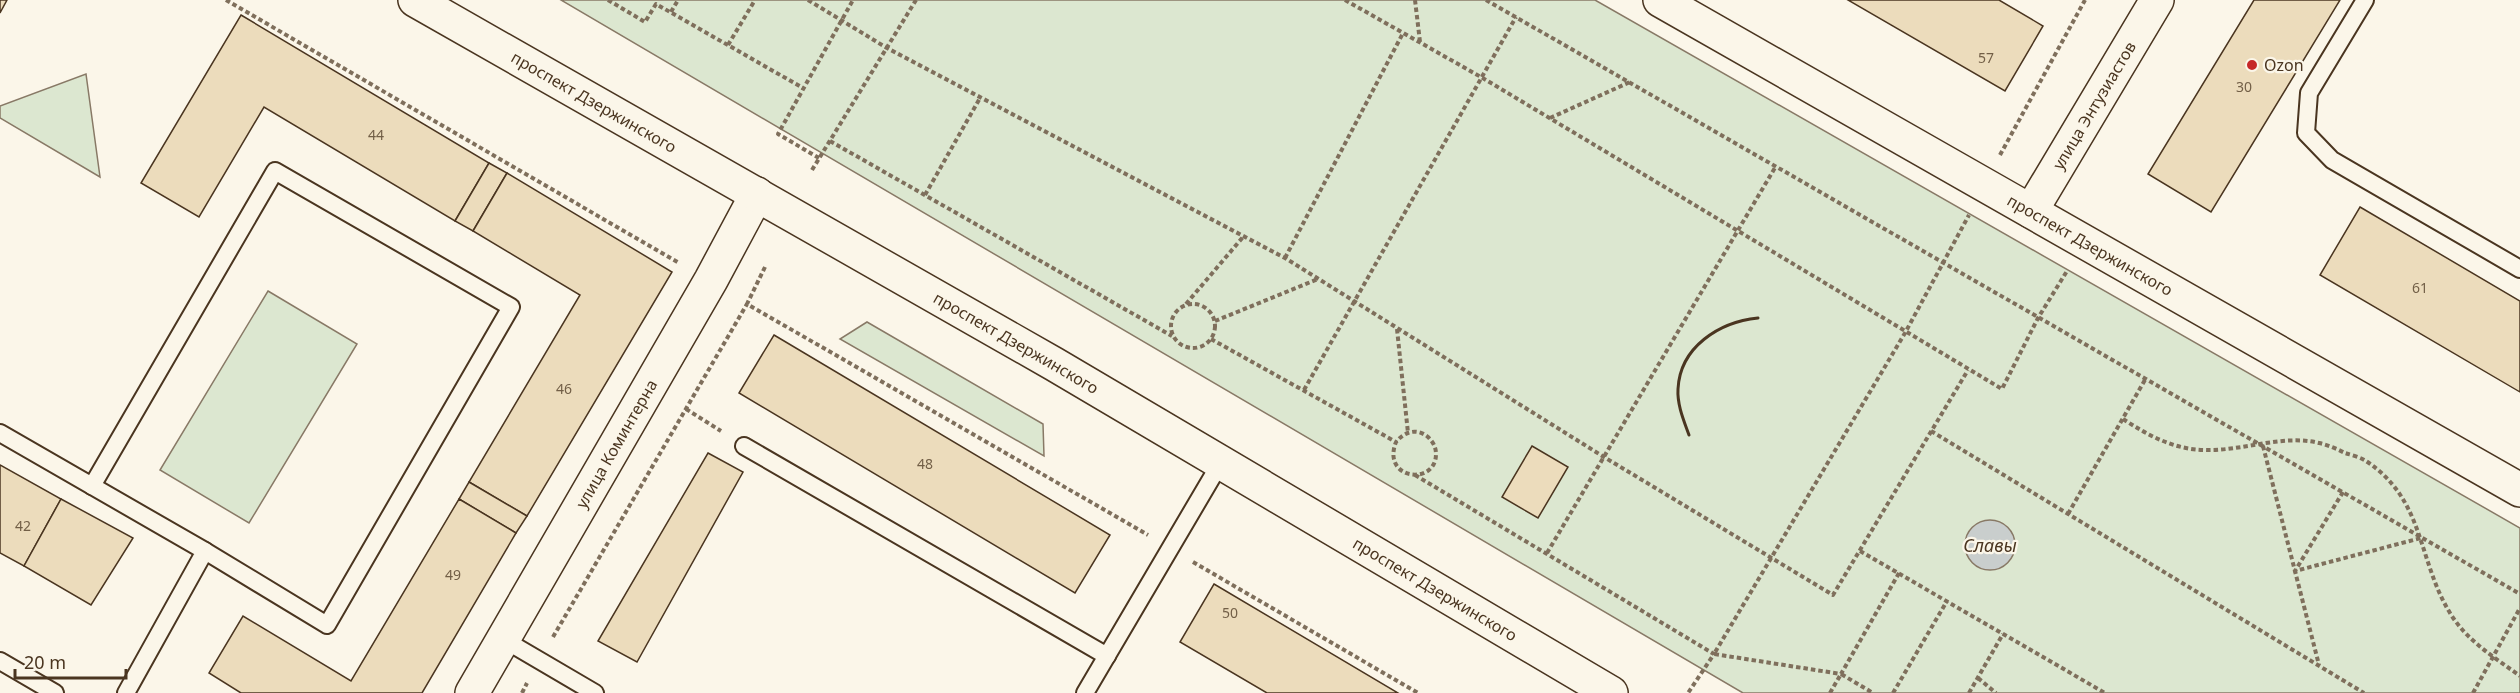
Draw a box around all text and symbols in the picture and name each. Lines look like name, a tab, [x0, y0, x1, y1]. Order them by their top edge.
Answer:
street label: улица Энтузиастов	[2047, 37, 2141, 174]
street label: проспект Дзержинского	[507, 46, 681, 158]
house number: 57	[1978, 48, 1994, 67]
place label: Ozon	[2264, 54, 2304, 76]
marker: Ozon	[2245, 58, 2259, 72]
house number: 30	[2236, 77, 2252, 96]
house number: 44	[368, 125, 384, 144]
street label: проспект Дзержинского	[2003, 189, 2177, 301]
house number: 61	[2412, 278, 2428, 297]
street label: проспект Дзержинского	[930, 287, 1103, 399]
street label: улица Коминтерна	[570, 375, 662, 512]
house number: 46	[556, 379, 572, 398]
house number: 48	[917, 454, 933, 473]
house number: 42	[15, 516, 31, 535]
street label: проспект Дзержинского	[1349, 532, 1521, 646]
water label: Славы	[1963, 533, 2017, 557]
house number: 49	[445, 565, 461, 584]
house number: 50	[1222, 603, 1238, 622]
scale bar	[15, 642, 126, 680]
text: 20 m	[24, 650, 66, 674]

